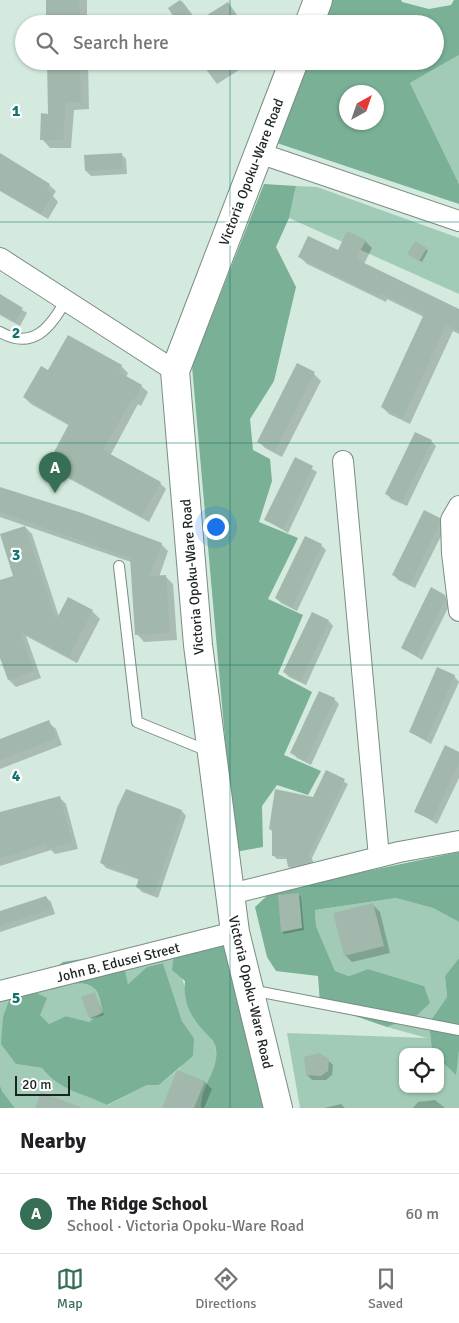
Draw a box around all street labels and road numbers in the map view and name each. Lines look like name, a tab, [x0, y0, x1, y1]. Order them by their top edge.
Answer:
street label: Victoria Opoku-Ware Road	[215, 96, 287, 248]
street label: Victoria Opoku-Ware Road	[177, 498, 208, 656]
street label: Victoria Opoku-Ware Road	[225, 914, 276, 1070]
street label: John B. Edusei Street	[55, 939, 182, 986]

